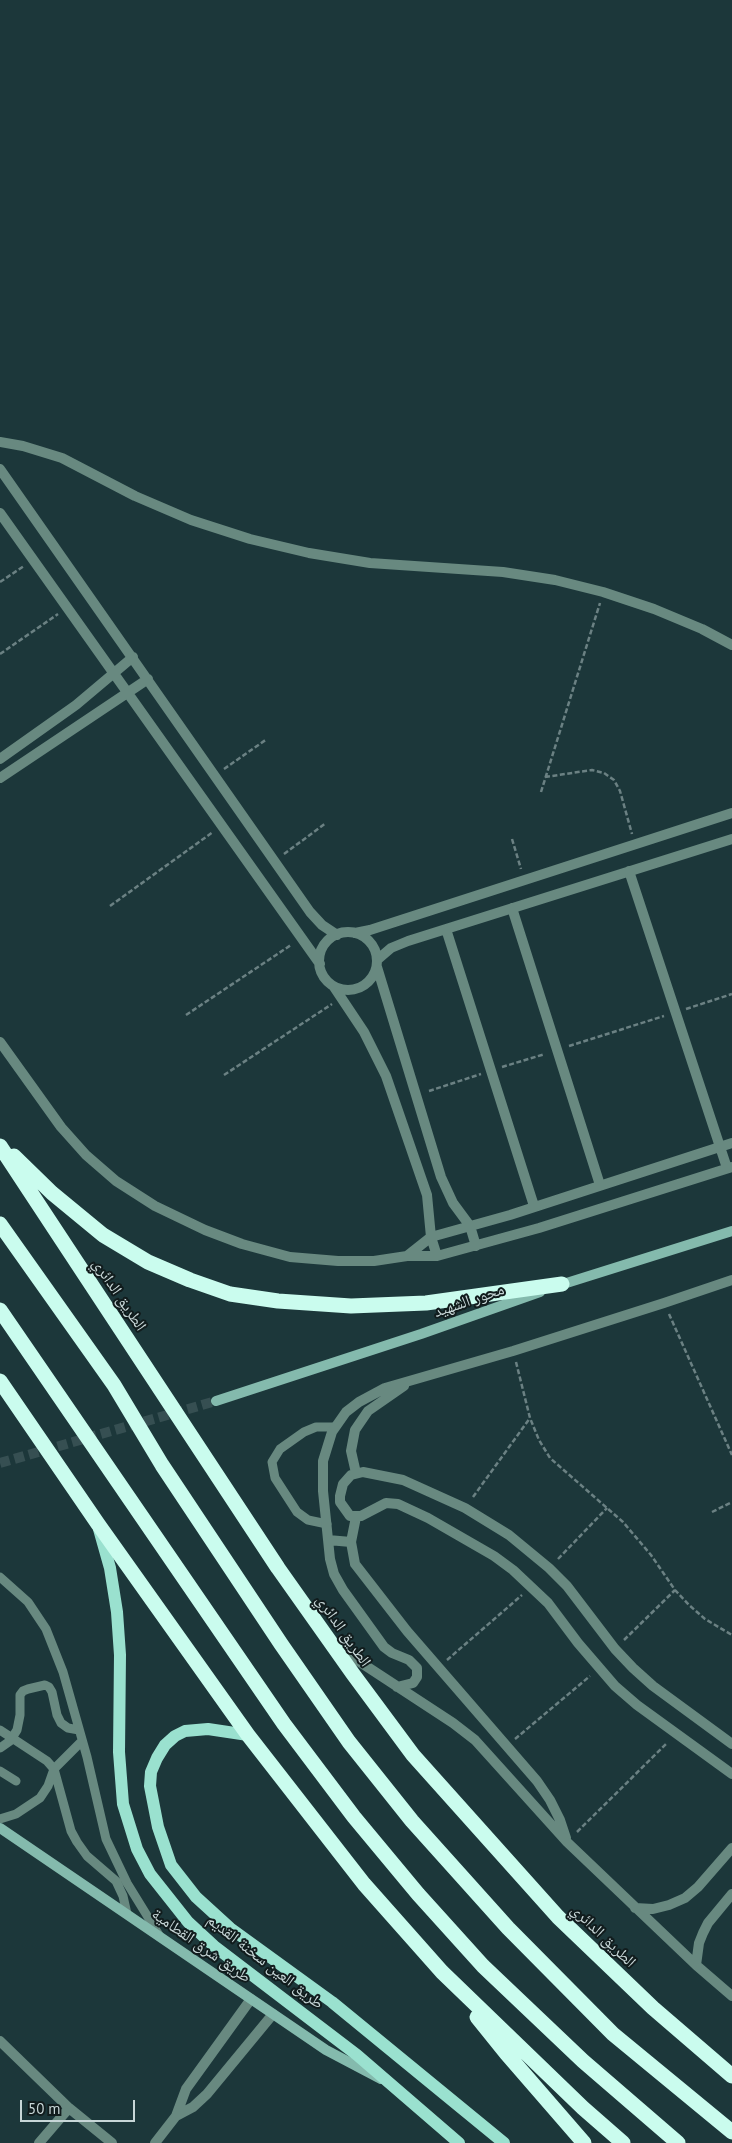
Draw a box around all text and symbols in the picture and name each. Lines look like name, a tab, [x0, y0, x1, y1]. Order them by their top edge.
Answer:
street label: الطريق الدائري	[88, 1255, 150, 1335]
street label: محور الشهيد	[431, 1280, 507, 1322]
street label: الطريق الدائري	[311, 1591, 375, 1671]
street label: الطريق الدائري	[566, 1900, 640, 1972]
street label: طريق شرق القطامية	[148, 1905, 254, 1987]
street label: طريق العين سخنة القديم	[203, 1911, 327, 2013]
scale bar	[22, 2090, 138, 2122]
text: 50 m	[28, 2099, 61, 2118]

